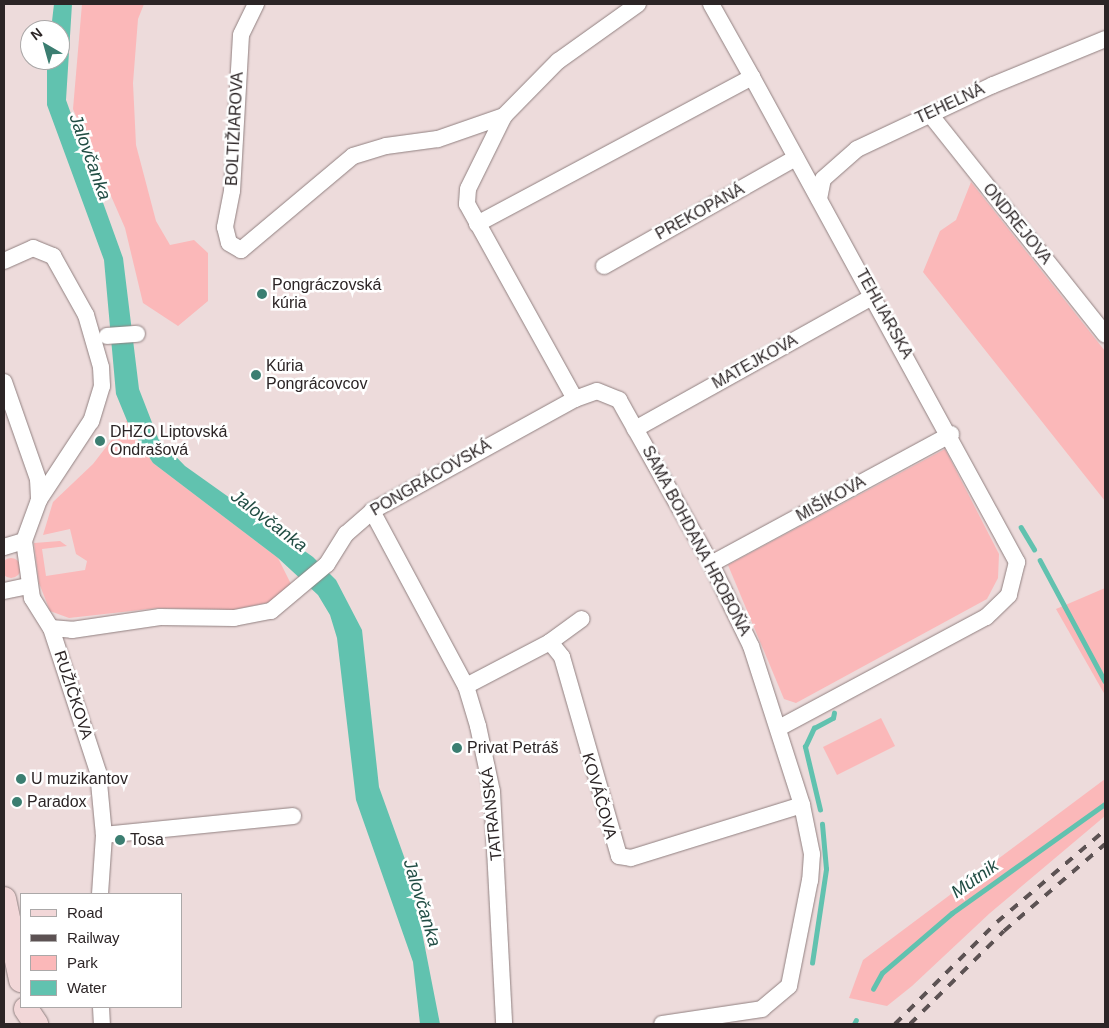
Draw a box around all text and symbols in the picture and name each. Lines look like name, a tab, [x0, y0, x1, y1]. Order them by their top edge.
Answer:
north arrow	[20, 20, 70, 70]
text: N	[27, 25, 45, 43]
street label: BOLTIŽIAROVA	[222, 72, 248, 186]
street label: TEHELNÁ	[913, 80, 987, 128]
water label: Jalovčanka	[64, 111, 116, 203]
street label: PREKOPANÁ	[652, 180, 748, 244]
street label: ONDREJOVA	[979, 180, 1055, 268]
street label: TEHLIARSKA	[851, 266, 917, 362]
place label: Pongráczovská kúria	[272, 275, 381, 313]
marker: Pongráczovská kúria	[256, 288, 268, 300]
street label: MATEJKOVA	[709, 331, 801, 393]
place label: Kúria Pongrácovcov	[266, 356, 367, 394]
marker: Kúria Pongrácovcov	[250, 369, 262, 381]
place label: DHZO Liptovská Ondrašová	[110, 422, 227, 460]
marker: DHZO Liptovská Ondrašová	[94, 435, 106, 447]
street label: PONGRÁCOVSKÁ	[367, 436, 495, 520]
street label: SAMA BOHDANA HROBOŇA	[637, 442, 755, 640]
street label: MIŠÍKOVA	[793, 472, 869, 526]
water label: Jalovčanka	[227, 485, 311, 557]
street label: RUŽIČKOVA	[50, 648, 96, 742]
place label: Privat Petráš	[467, 738, 559, 758]
marker: Privat Petráš	[451, 742, 463, 754]
street label: KOVÁČOVA	[578, 751, 620, 841]
street label: TATRANSKÁ	[478, 766, 506, 862]
place label: U muzikantov	[31, 769, 128, 789]
marker: U muzikantov	[15, 773, 27, 785]
place label: Paradox	[27, 792, 87, 812]
marker: Paradox	[11, 796, 23, 808]
place label: Tosa	[130, 830, 164, 850]
marker: Tosa	[114, 834, 126, 846]
water label: Mútnik	[947, 855, 1003, 903]
water label: Jalovčanka	[399, 857, 445, 949]
legend	[20, 893, 182, 1008]
text: Road	[67, 904, 103, 921]
text: Railway	[67, 929, 120, 946]
text: Park	[67, 954, 98, 971]
text: Water	[67, 979, 106, 996]

